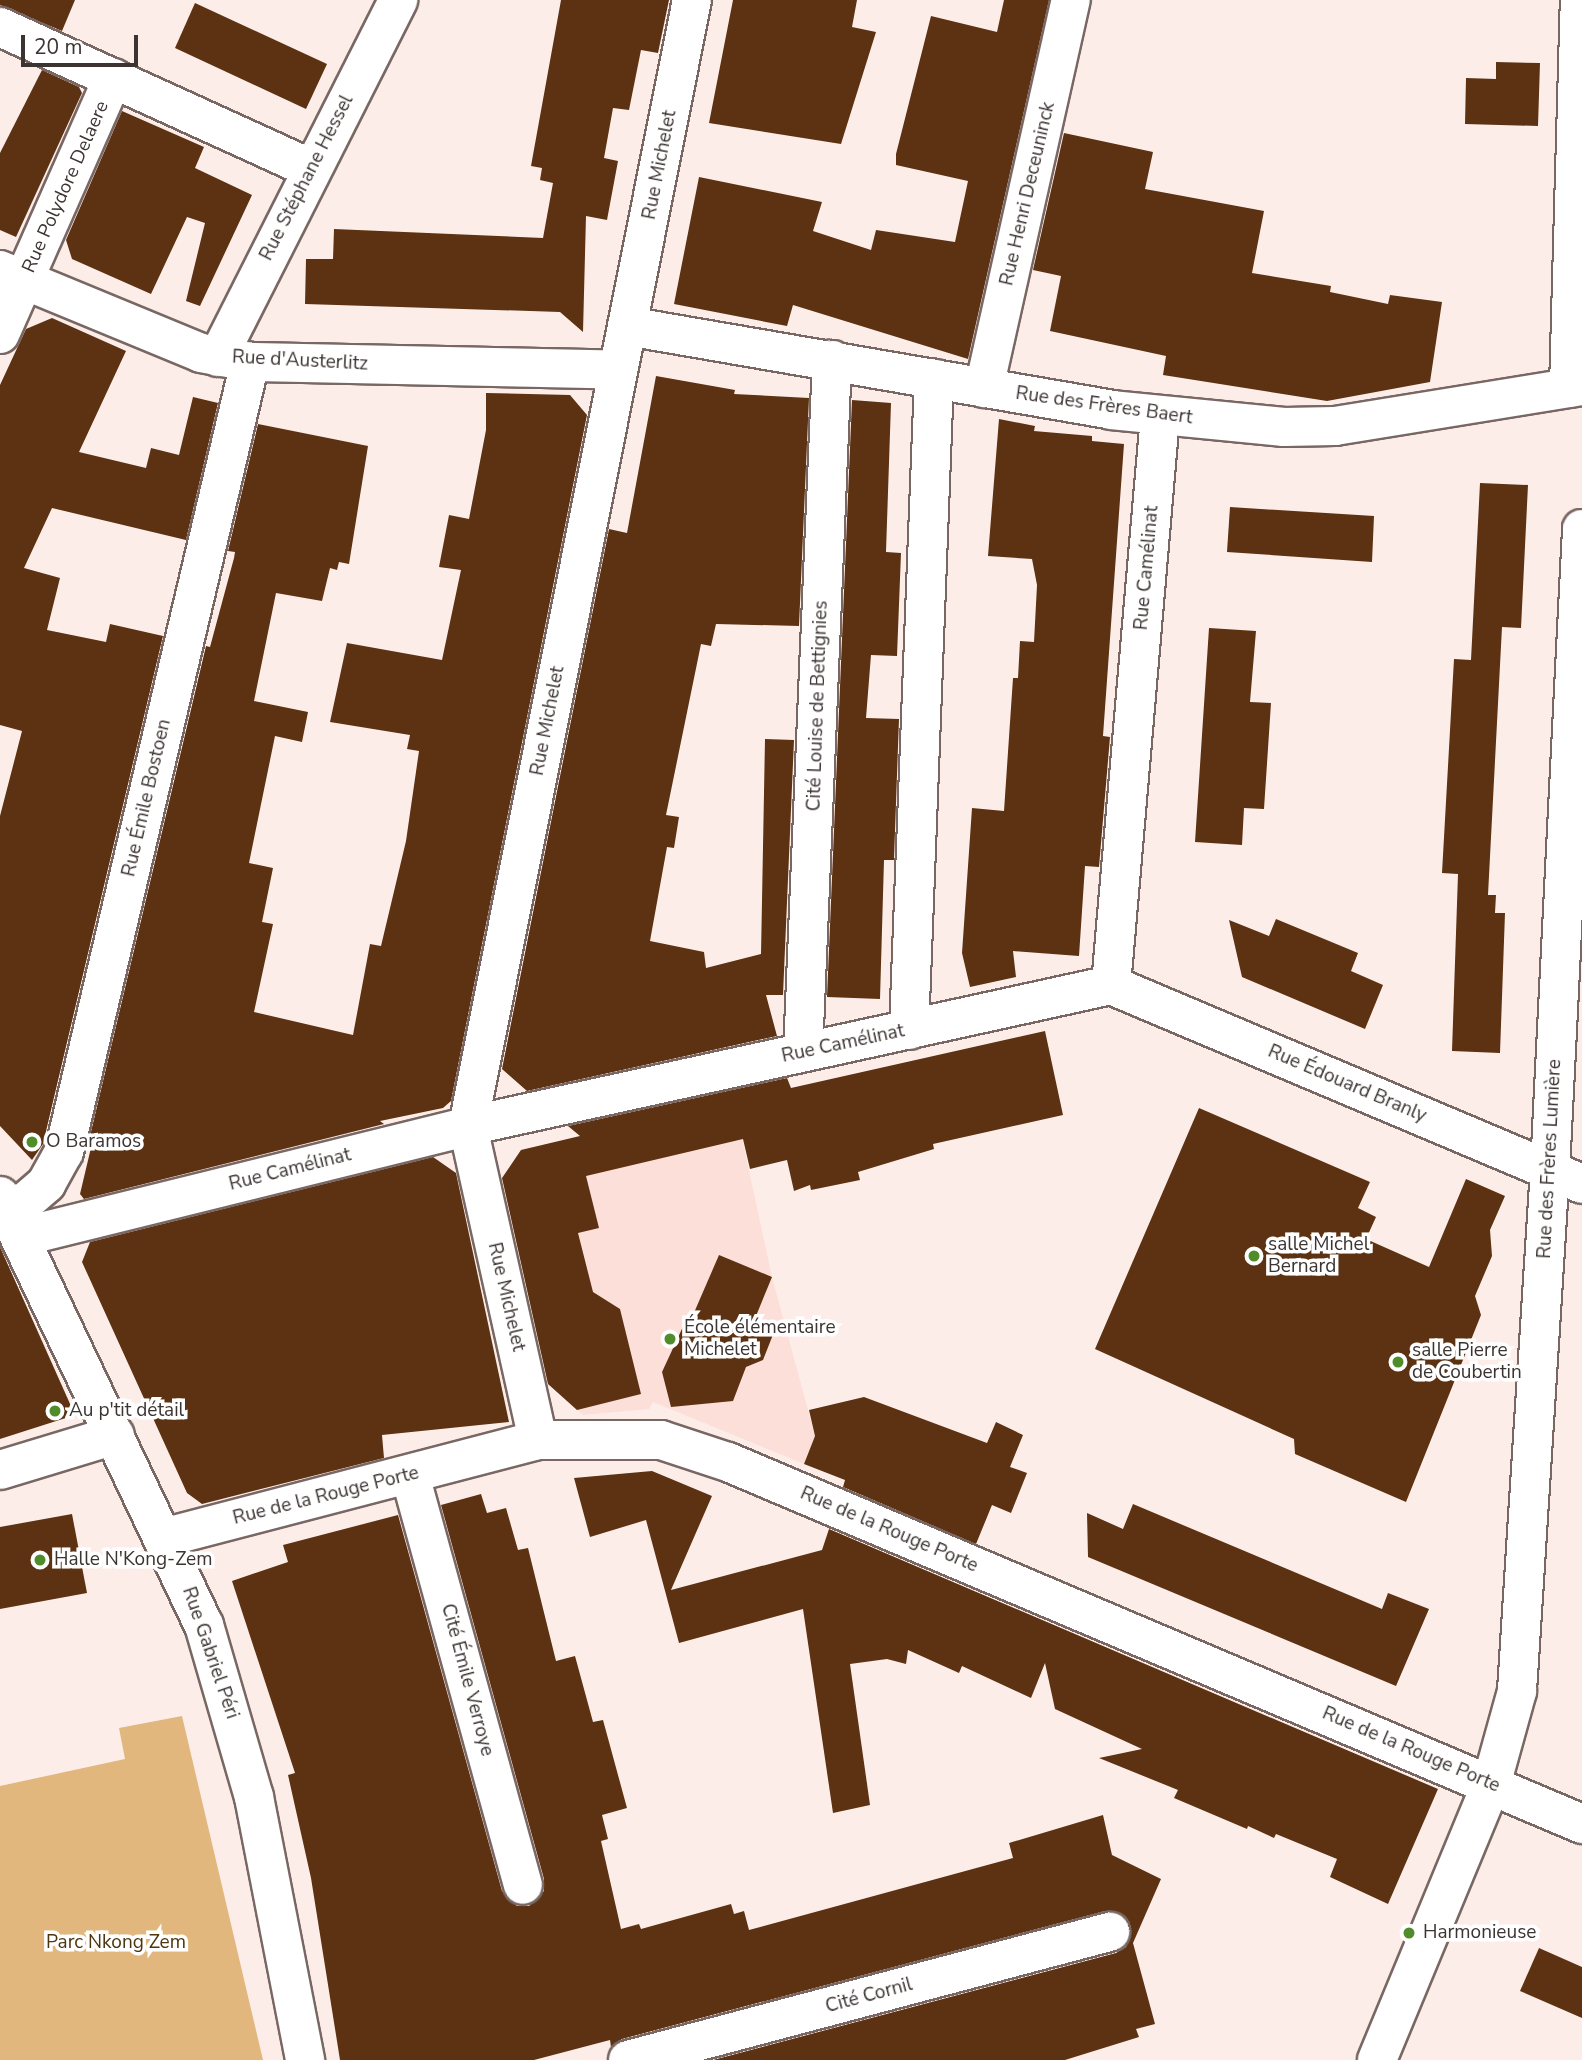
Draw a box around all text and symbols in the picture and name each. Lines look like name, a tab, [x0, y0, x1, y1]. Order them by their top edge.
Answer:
scale bar	[24, 21, 142, 65]
text: 20 m	[34, 33, 83, 61]
street label: Rue Stéphane Hessel	[255, 91, 359, 265]
street label: Rue Polydore Delaere	[18, 98, 114, 276]
street label: Rue Henri Deceuninck	[996, 100, 1060, 288]
street label: Rue Michelet	[638, 108, 682, 222]
street label: Rue d'Austerlitz	[231, 346, 369, 376]
street label: Rue des Frères Baert	[1014, 382, 1194, 430]
street label: Rue Camélinat	[1130, 505, 1164, 631]
street label: Cité Louise de Bettignies	[803, 600, 833, 812]
street label: Rue Michelet	[526, 664, 570, 778]
street label: Rue Émile Bostoen	[118, 717, 176, 879]
street label: Rue Camélinat	[780, 1020, 906, 1068]
street label: Rue Édouard Branly	[1264, 1040, 1430, 1128]
street label: Rue des Frères Lumière	[1533, 1059, 1567, 1259]
place label: O Baramos	[46, 1131, 141, 1153]
marker: O Baramos	[24, 1134, 40, 1150]
street label: Rue Camélinat	[227, 1144, 353, 1196]
place label: salle Michel Bernard	[1268, 1234, 1369, 1278]
street label: Rue Michelet	[482, 1240, 530, 1354]
marker: salle Michel Bernard	[1246, 1248, 1262, 1264]
place label: École élémentaire Michelet	[684, 1317, 836, 1361]
marker: École élémentaire Michelet	[662, 1331, 678, 1347]
place label: salle Pierre de Coubertin	[1412, 1340, 1522, 1384]
marker: salle Pierre de Coubertin	[1390, 1354, 1406, 1370]
place label: Au p'tit détail	[69, 1400, 184, 1422]
marker: Au p'tit détail	[47, 1403, 63, 1419]
street label: Rue de la Rouge Porte	[231, 1462, 421, 1530]
street label: Rue de la Rouge Porte	[797, 1482, 981, 1578]
place label: Halle N'Kong-Zem	[54, 1549, 212, 1571]
marker: Halle N'Kong-Zem	[32, 1552, 48, 1568]
street label: Rue Gabriel Péri	[177, 1584, 243, 1722]
street label: Cité Émile Verroye	[436, 1601, 498, 1759]
street label: Rue de la Rouge Porte	[1319, 1702, 1503, 1798]
place label: Harmonieuse	[1423, 1922, 1536, 1944]
marker: Harmonieuse	[1401, 1925, 1417, 1941]
park label: Parc Nkong Zem	[46, 1932, 186, 1954]
street label: Cité Cornil	[823, 1973, 915, 2019]

